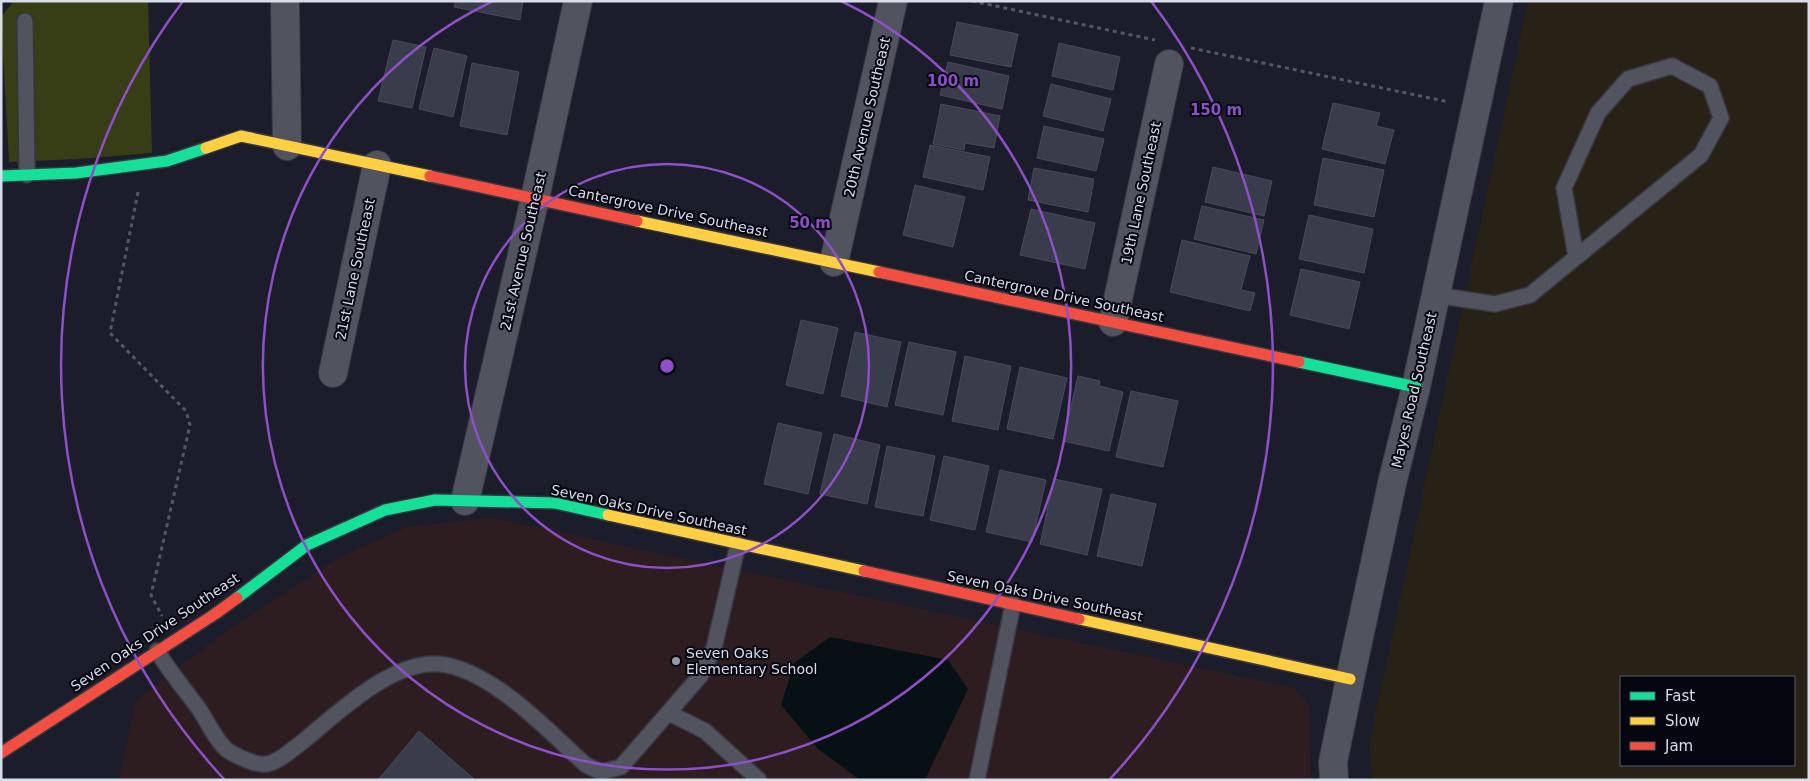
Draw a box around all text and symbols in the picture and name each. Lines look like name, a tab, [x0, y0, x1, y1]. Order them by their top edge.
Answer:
street label: 20th Avenue Southeast	[841, 35, 893, 199]
text: 100 m	[927, 72, 979, 90]
text: 150 m	[1190, 101, 1242, 119]
street label: 19th Lane Southeast	[1118, 120, 1164, 266]
street label: 21st Avenue Southeast	[497, 170, 549, 332]
street label: Cantergrove Drive Southeast	[567, 182, 770, 240]
street label: 21st Lane Southeast	[332, 196, 378, 341]
text: 50 m	[789, 214, 831, 232]
street label: Cantergrove Drive Southeast	[963, 267, 1166, 325]
street label: Mayes Road Southeast	[1388, 310, 1440, 470]
centre of rings	[658, 357, 676, 375]
street label: Seven Oaks Drive Southeast	[550, 481, 749, 539]
street label: Seven Oaks Drive Southeast	[946, 567, 1145, 625]
street label: Seven Oaks Drive Southeast	[68, 569, 243, 694]
place label: Seven Oaks Elementary School	[686, 645, 818, 677]
marker: Seven Oaks Elementary School	[670, 655, 682, 667]
legend	[1620, 676, 1795, 766]
text: Fast	[1665, 687, 1695, 705]
text: Slow	[1665, 712, 1700, 730]
text: Jam	[1664, 737, 1693, 755]

